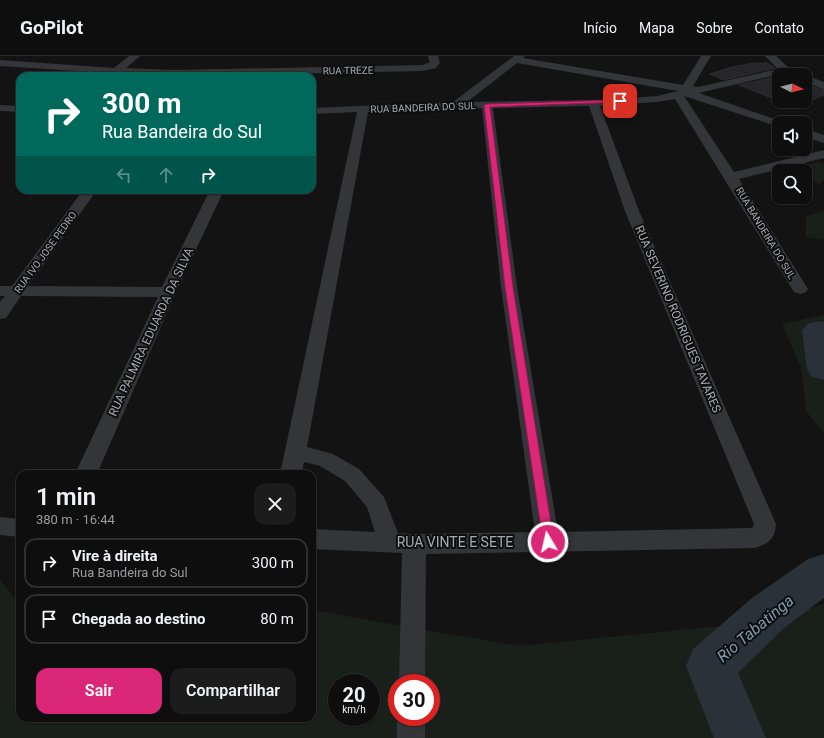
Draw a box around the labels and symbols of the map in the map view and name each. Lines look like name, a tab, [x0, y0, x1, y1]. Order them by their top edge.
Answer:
street label: RUA TREZE	[322, 65, 374, 76]
north arrow	[772, 68, 812, 108]
pin	[603, 84, 637, 118]
street label: RUA BANDEIRA DO SUL	[370, 100, 476, 115]
street label: RUA BANDEIRA DO SUL	[734, 185, 798, 282]
street label: RUA IVO JOSE PEDRO	[12, 209, 79, 295]
street label: RUA SEVERINO RODRIGUES TAVARES	[632, 223, 724, 415]
street label: RUA PALMIRA EDUARDA DA SILVA	[106, 245, 196, 419]
position arrow	[527, 521, 569, 563]
street label: RUA VINTE E SETE	[397, 534, 513, 550]
water label: Rio Tabatinga	[713, 591, 798, 666]
speed limit sign: 30	[388, 674, 440, 726]

